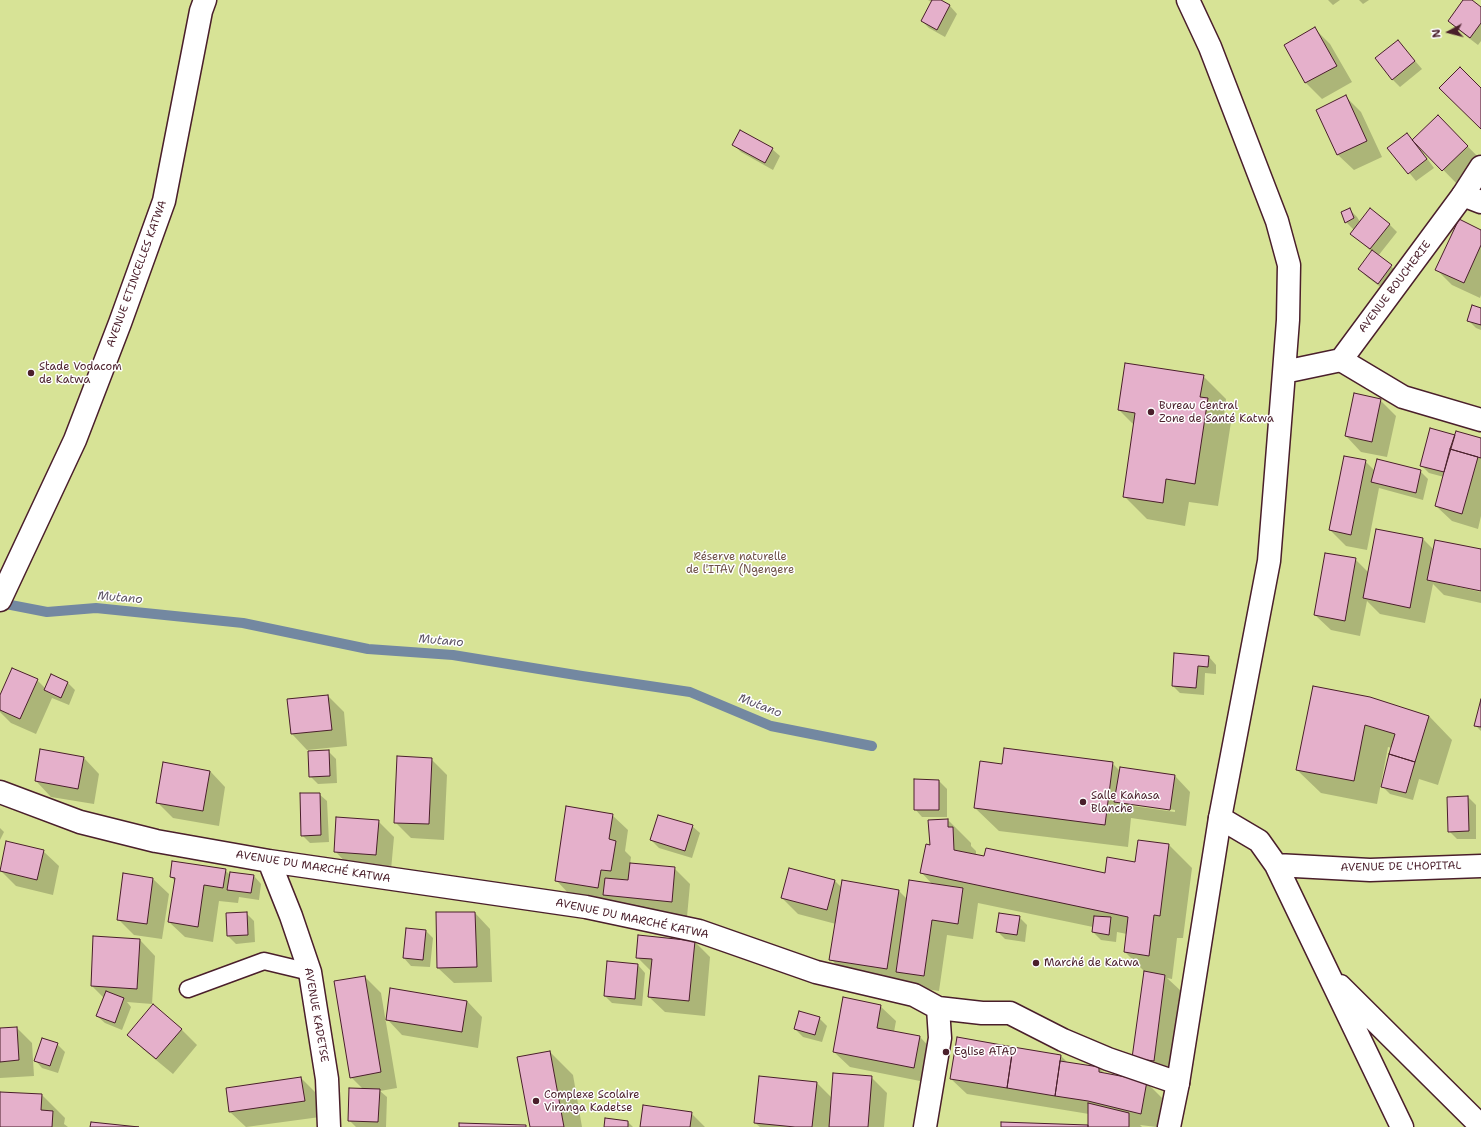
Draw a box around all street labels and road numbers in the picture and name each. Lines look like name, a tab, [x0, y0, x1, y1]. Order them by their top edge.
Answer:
street label: AVENUE ETINCELLES KATWA	[104, 199, 170, 349]
street label: AVENUE BOUCHERIE	[1356, 238, 1434, 336]
street label: AVENUE DU MARCHÉ KATWA	[235, 848, 391, 886]
street label: AVENUE DE L'HOPITAL	[1340, 859, 1462, 875]
street label: AVENUE DU MARCHÉ KATWA	[554, 896, 710, 942]
street label: AVENUE KADETSE	[301, 967, 331, 1063]

